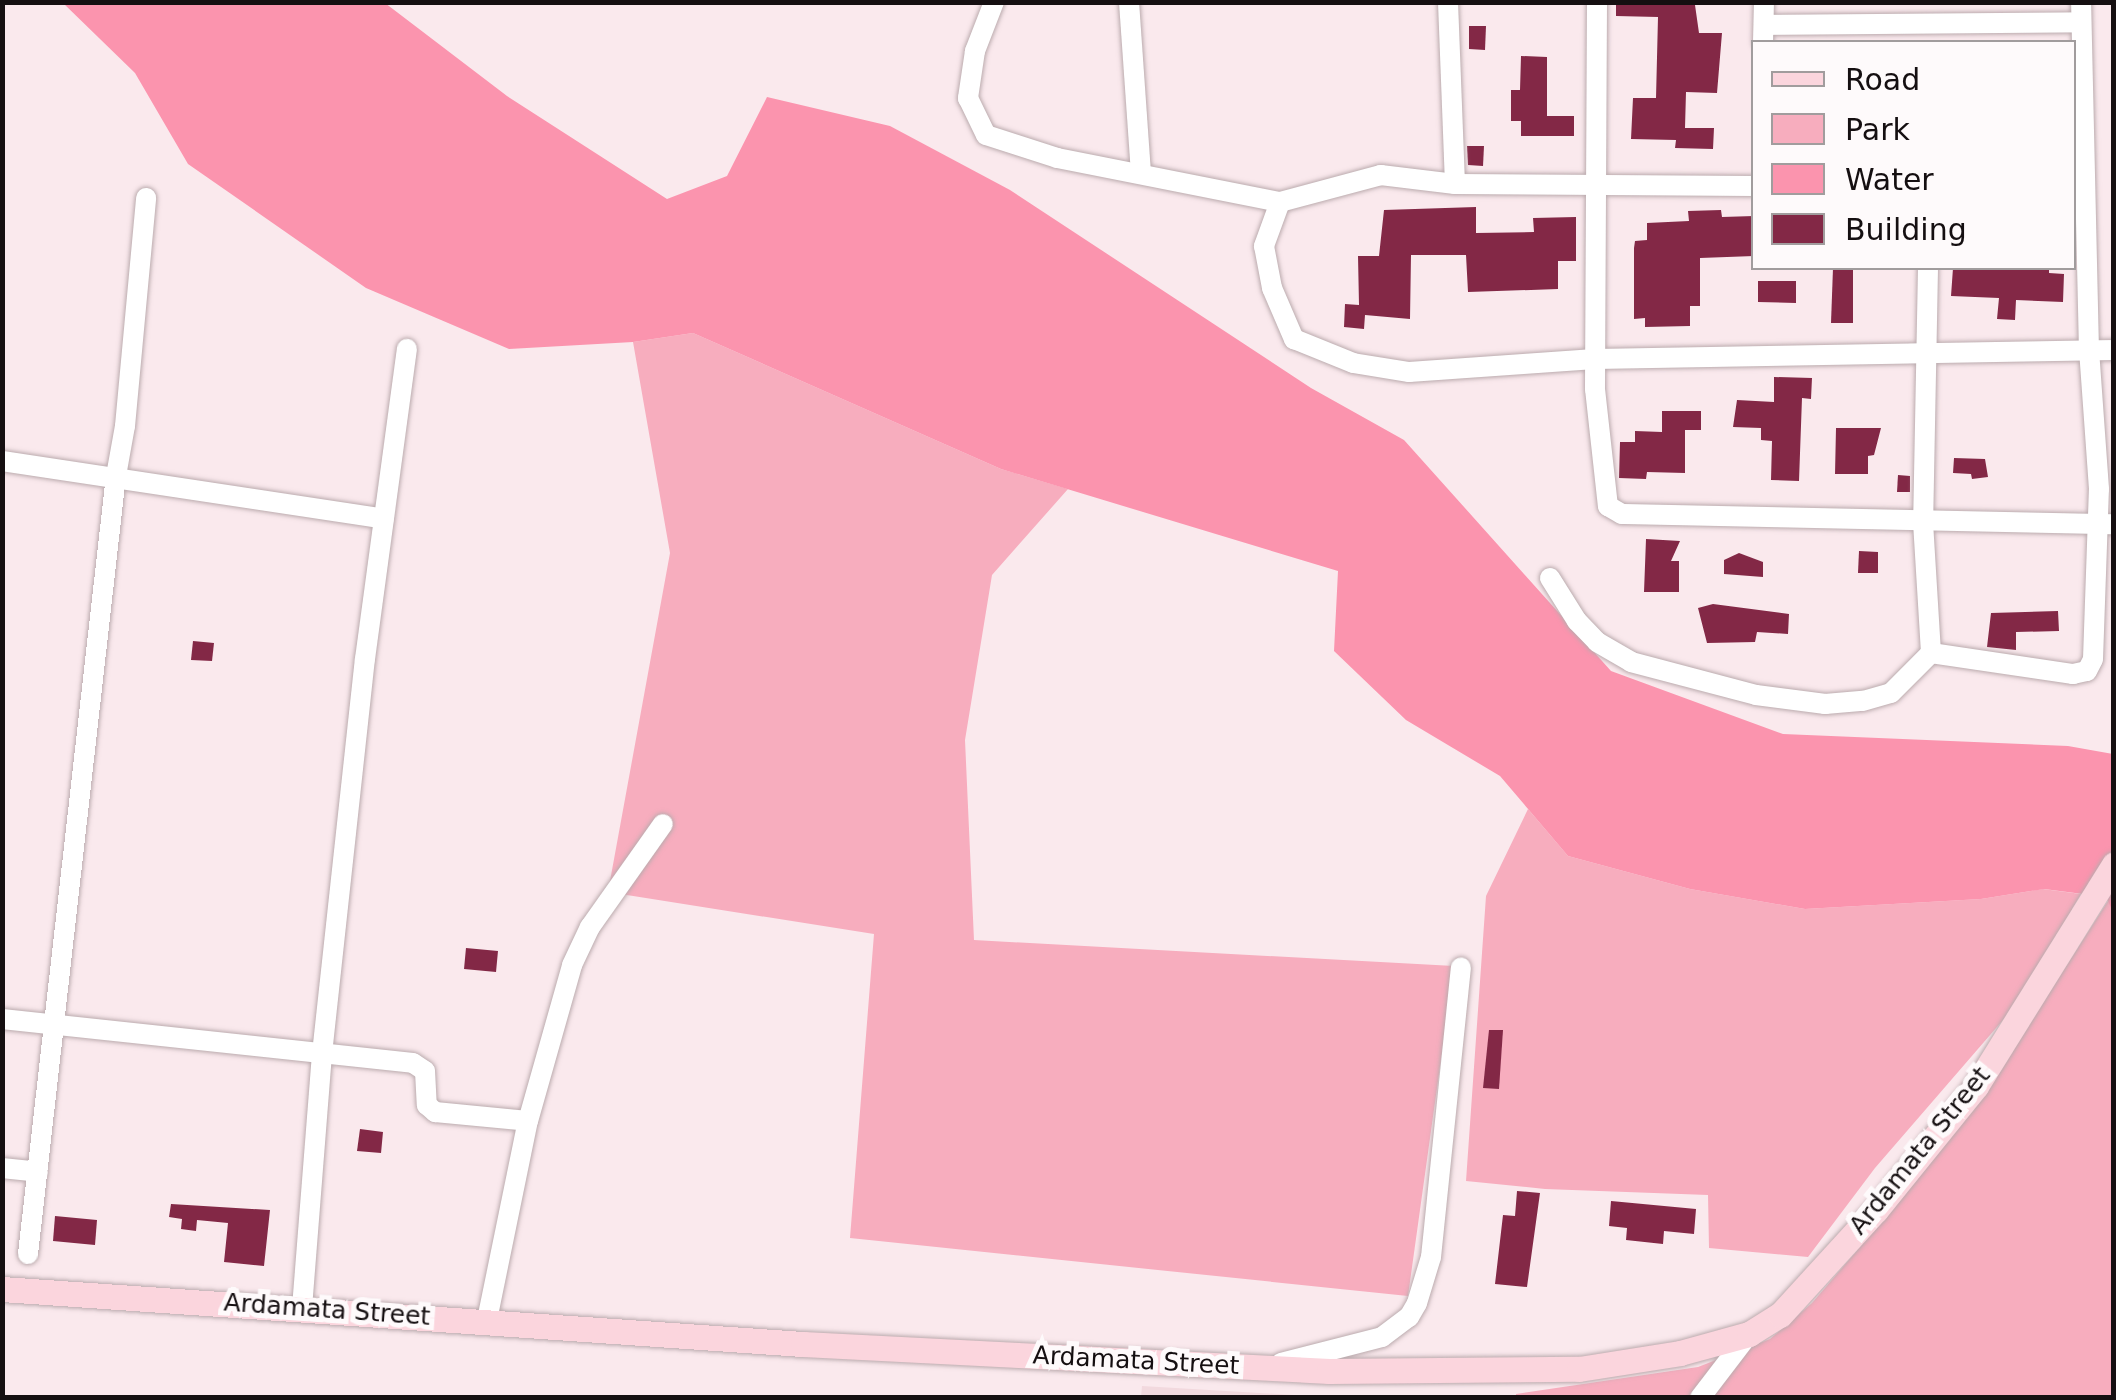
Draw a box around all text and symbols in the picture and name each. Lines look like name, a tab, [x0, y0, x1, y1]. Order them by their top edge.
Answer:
legend	[1751, 40, 2076, 270]
text: Road	[1845, 62, 1920, 97]
text: Park	[1845, 112, 1910, 147]
text: Water	[1845, 162, 1934, 197]
text: Building	[1845, 212, 1967, 247]
street label: Ardamata Street	[1843, 1061, 1997, 1241]
street label: Ardamata Street	[223, 1288, 431, 1332]
street label: Ardamata Street	[1032, 1341, 1240, 1381]

